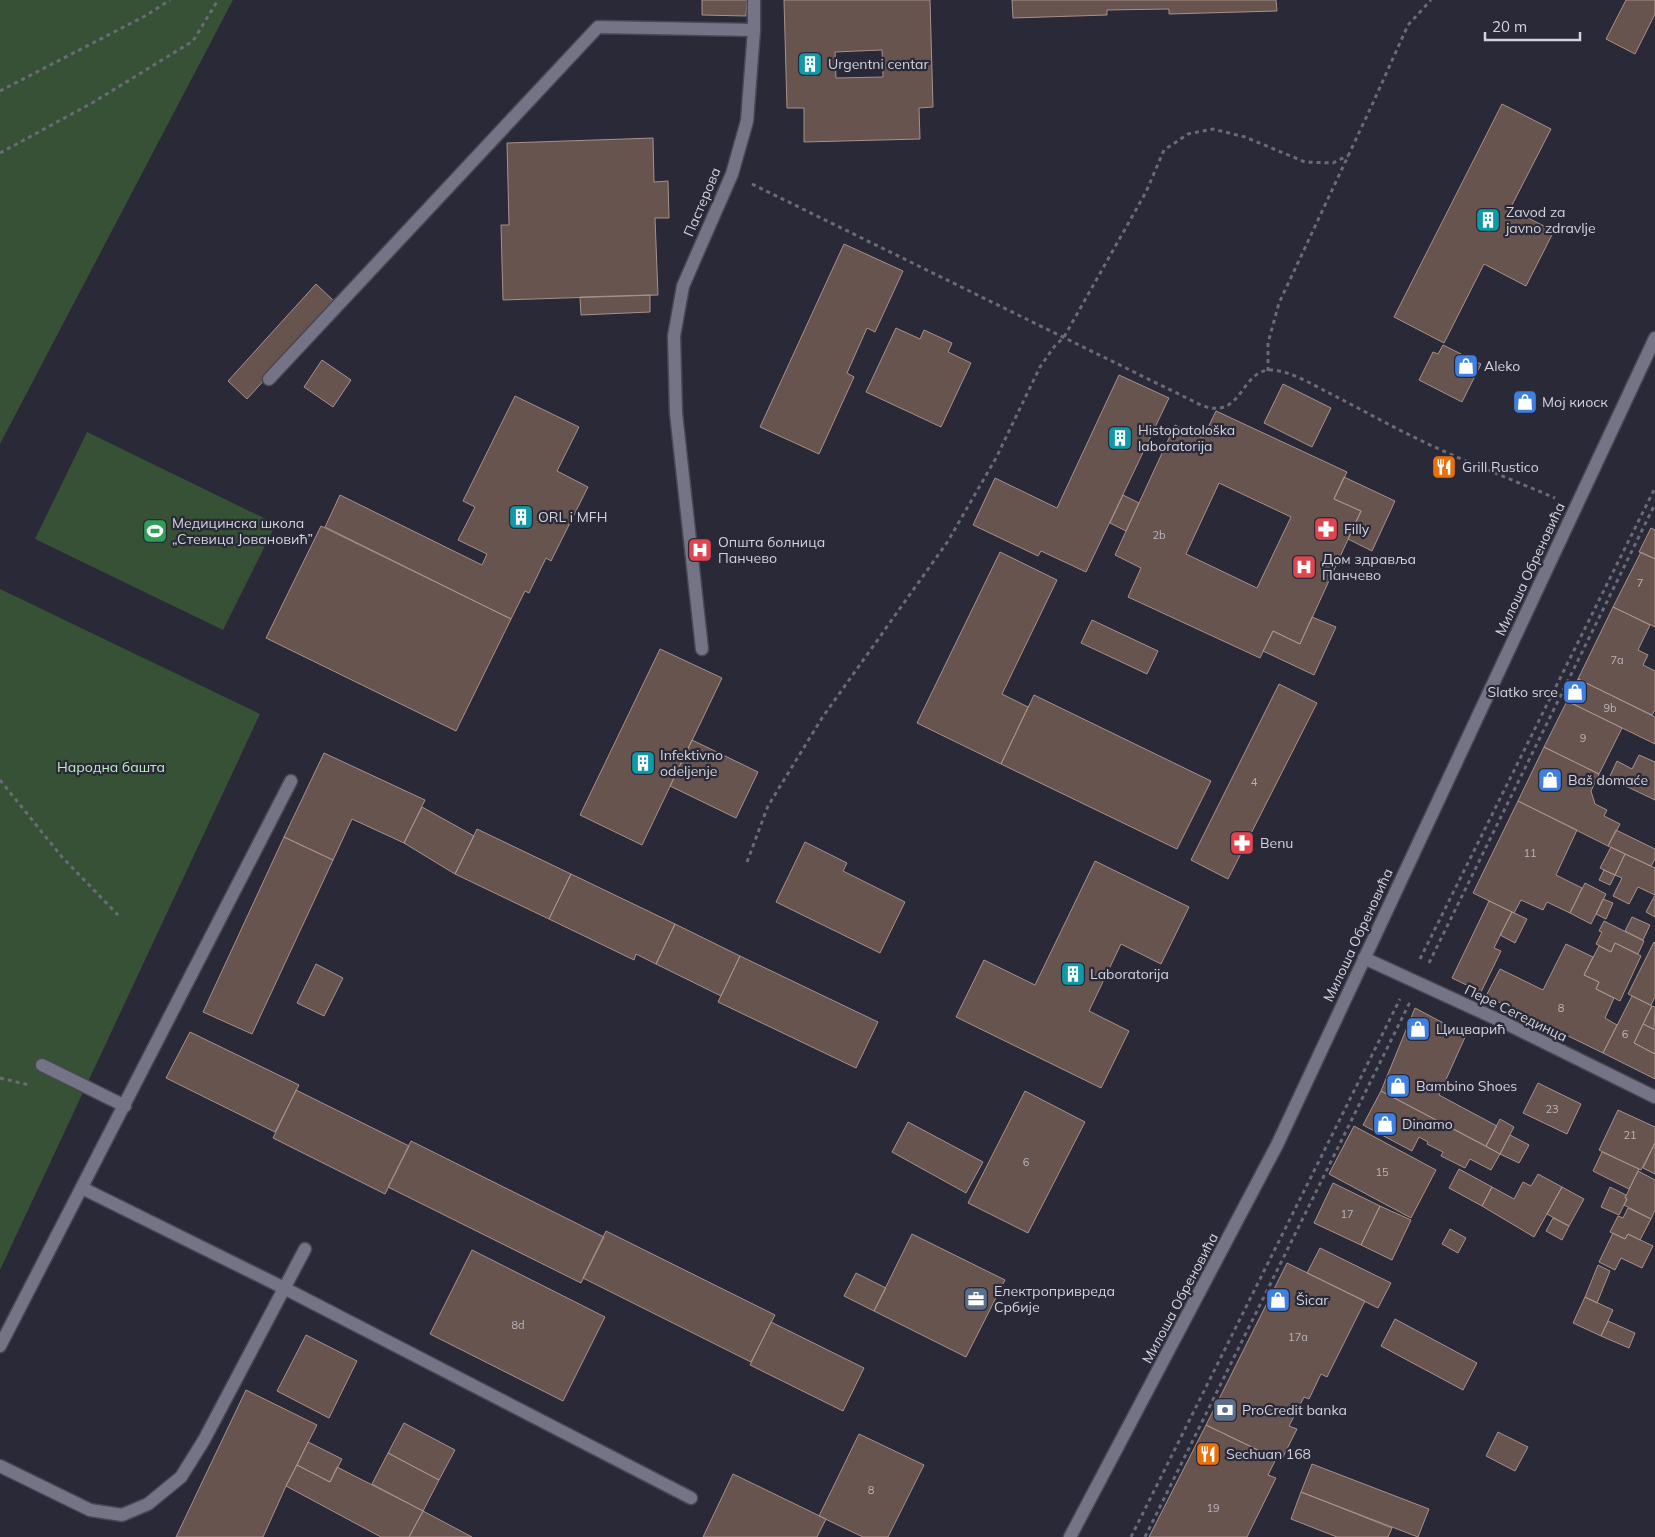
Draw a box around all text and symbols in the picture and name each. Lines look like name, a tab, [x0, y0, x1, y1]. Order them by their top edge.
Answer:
scale bar	[1485, 10, 1580, 42]
text: 20 m	[1492, 17, 1527, 36]
building icon: Urgentni centar	[797, 51, 823, 77]
place label: Urgentni centar	[828, 55, 929, 73]
street label: Пастерова	[679, 165, 725, 239]
place label: Zavod za javno zdravlje	[1505, 203, 1596, 237]
building icon: Zavod za javno zdravlje	[1475, 207, 1501, 233]
shop icon: Aleko	[1453, 353, 1479, 379]
place label: Aleko	[1484, 357, 1520, 375]
shop icon: Мој киоск	[1512, 389, 1538, 415]
place label: Мој киоск	[1542, 393, 1608, 411]
place label: Histopatološka laboratorija	[1138, 421, 1235, 455]
building icon: Histopatološka laboratorija	[1107, 425, 1133, 451]
restaurant icon: Grill Rustico	[1431, 454, 1457, 480]
place label: Grill Rustico	[1462, 458, 1539, 476]
street label: Милоша Обреновића	[1491, 499, 1569, 639]
building icon: ORL i MFH	[508, 504, 534, 530]
place label: ORL i MFH	[538, 508, 607, 526]
place label: Медицинска школа „Стевица Јовановић”	[172, 514, 313, 548]
pharmacy icon: Filly	[1313, 516, 1339, 542]
sports icon: Медицинска школа „Стевица Јовановић”	[142, 518, 168, 544]
place label: Filly	[1344, 520, 1370, 538]
house number: 2b	[1152, 528, 1166, 542]
place label: Општа болница Панчево	[718, 533, 825, 567]
hospital icon: Општа болница Панчево	[687, 537, 713, 563]
place label: Дом здравља Панчево	[1322, 550, 1416, 584]
hospital icon: Дом здравља Панчево	[1291, 554, 1317, 580]
house number: 7	[1637, 576, 1643, 590]
house number: 7a	[1610, 653, 1624, 667]
shop icon: Slatko srce	[1562, 679, 1588, 705]
place label: Slatko srce	[1488, 683, 1558, 701]
house number: 9b	[1603, 701, 1617, 715]
house number: 9	[1580, 731, 1586, 745]
place label: Infektivno odeljenje	[660, 746, 723, 780]
building icon: Infektivno odeljenje	[630, 750, 656, 776]
park label: Народна башта	[57, 758, 165, 776]
shop icon: Baš domaće	[1537, 767, 1563, 793]
place label: Baš domaće	[1568, 771, 1648, 789]
house number: 4	[1251, 775, 1258, 789]
pharmacy icon: Benu	[1229, 830, 1255, 856]
place label: Benu	[1260, 834, 1293, 852]
house number: 11	[1523, 846, 1537, 860]
street label: Милоша Обреновића	[1319, 865, 1397, 1005]
building icon: Laboratorija	[1060, 961, 1086, 987]
place label: Laboratorija	[1090, 965, 1169, 983]
street label: Пере Сегединца	[1462, 980, 1570, 1046]
house number: 8	[1558, 1001, 1565, 1015]
shop icon: Цицварић	[1405, 1016, 1431, 1042]
place label: Цицварић	[1436, 1020, 1506, 1038]
house number: 6	[1622, 1027, 1629, 1041]
shop icon: Bambino Shoes	[1385, 1073, 1411, 1099]
place label: Bambino Shoes	[1416, 1077, 1517, 1095]
house number: 23	[1545, 1102, 1559, 1116]
shop icon: Dinamo	[1372, 1111, 1398, 1137]
place label: Dinamo	[1402, 1115, 1453, 1133]
house number: 21	[1623, 1128, 1637, 1142]
house number: 6	[1023, 1155, 1030, 1169]
house number: 15	[1375, 1165, 1389, 1179]
house number: 17	[1340, 1207, 1354, 1221]
street label: Милоша Обреновића	[1138, 1230, 1222, 1366]
place label: Електропривреда Србије	[994, 1282, 1115, 1316]
office icon: Електропривреда Србије	[963, 1286, 989, 1312]
shop icon: Šicar	[1265, 1287, 1291, 1313]
place label: Šicar	[1296, 1291, 1329, 1309]
house number: 8d	[511, 1318, 525, 1332]
house number: 17a	[1288, 1330, 1308, 1344]
bank icon: ProCredit banka	[1212, 1397, 1238, 1423]
place label: ProCredit banka	[1242, 1401, 1347, 1419]
restaurant icon: Sechuan 168	[1195, 1441, 1221, 1467]
place label: Sechuan 168	[1226, 1445, 1311, 1463]
house number: 8	[868, 1483, 875, 1497]
house number: 19	[1206, 1501, 1220, 1515]

